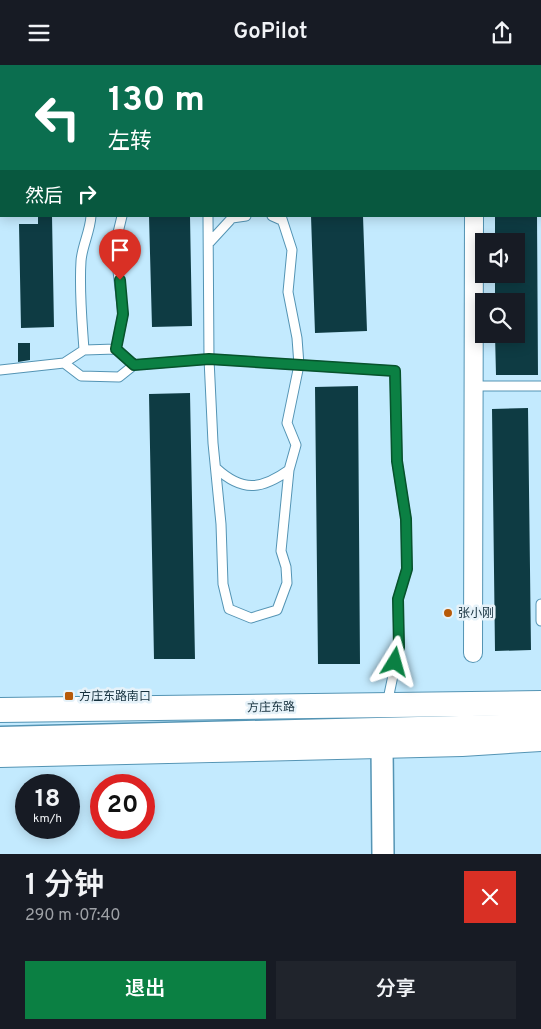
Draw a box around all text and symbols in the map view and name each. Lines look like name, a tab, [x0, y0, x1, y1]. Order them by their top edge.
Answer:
icon: menu	[25, 19, 53, 47]
text: GoPilot	[233, 19, 308, 46]
icon: share	[488, 19, 516, 47]
text: 130 m	[108, 79, 205, 123]
icon: left	[25, 85, 90, 150]
text: 左转	[108, 129, 152, 156]
icon: right	[73, 180, 101, 208]
text: 然后	[25, 185, 63, 209]
pin	[99, 229, 141, 280]
map controls	[475, 233, 525, 343]
button: sound	[475, 233, 525, 283]
icon: arrive	[106, 236, 134, 264]
button: search	[475, 293, 525, 343]
place label: 张小刚	[458, 606, 494, 622]
marker: 张小刚	[442, 607, 454, 619]
position arrow	[368, 635, 420, 687]
place label: 方庄东路南口	[79, 689, 151, 705]
marker: 方庄东路南口	[63, 690, 75, 702]
street label: 方庄东路	[247, 700, 295, 716]
speed limit sign: 20	[90, 774, 155, 839]
text: 18	[35, 784, 60, 816]
text: km/h	[33, 811, 62, 827]
text: 1 分钟	[25, 868, 104, 905]
button: close	[464, 871, 516, 923]
text: 290 m · 07:40	[25, 906, 121, 926]
button: 退出	[25, 961, 266, 1019]
button: 分享	[276, 961, 516, 1019]

